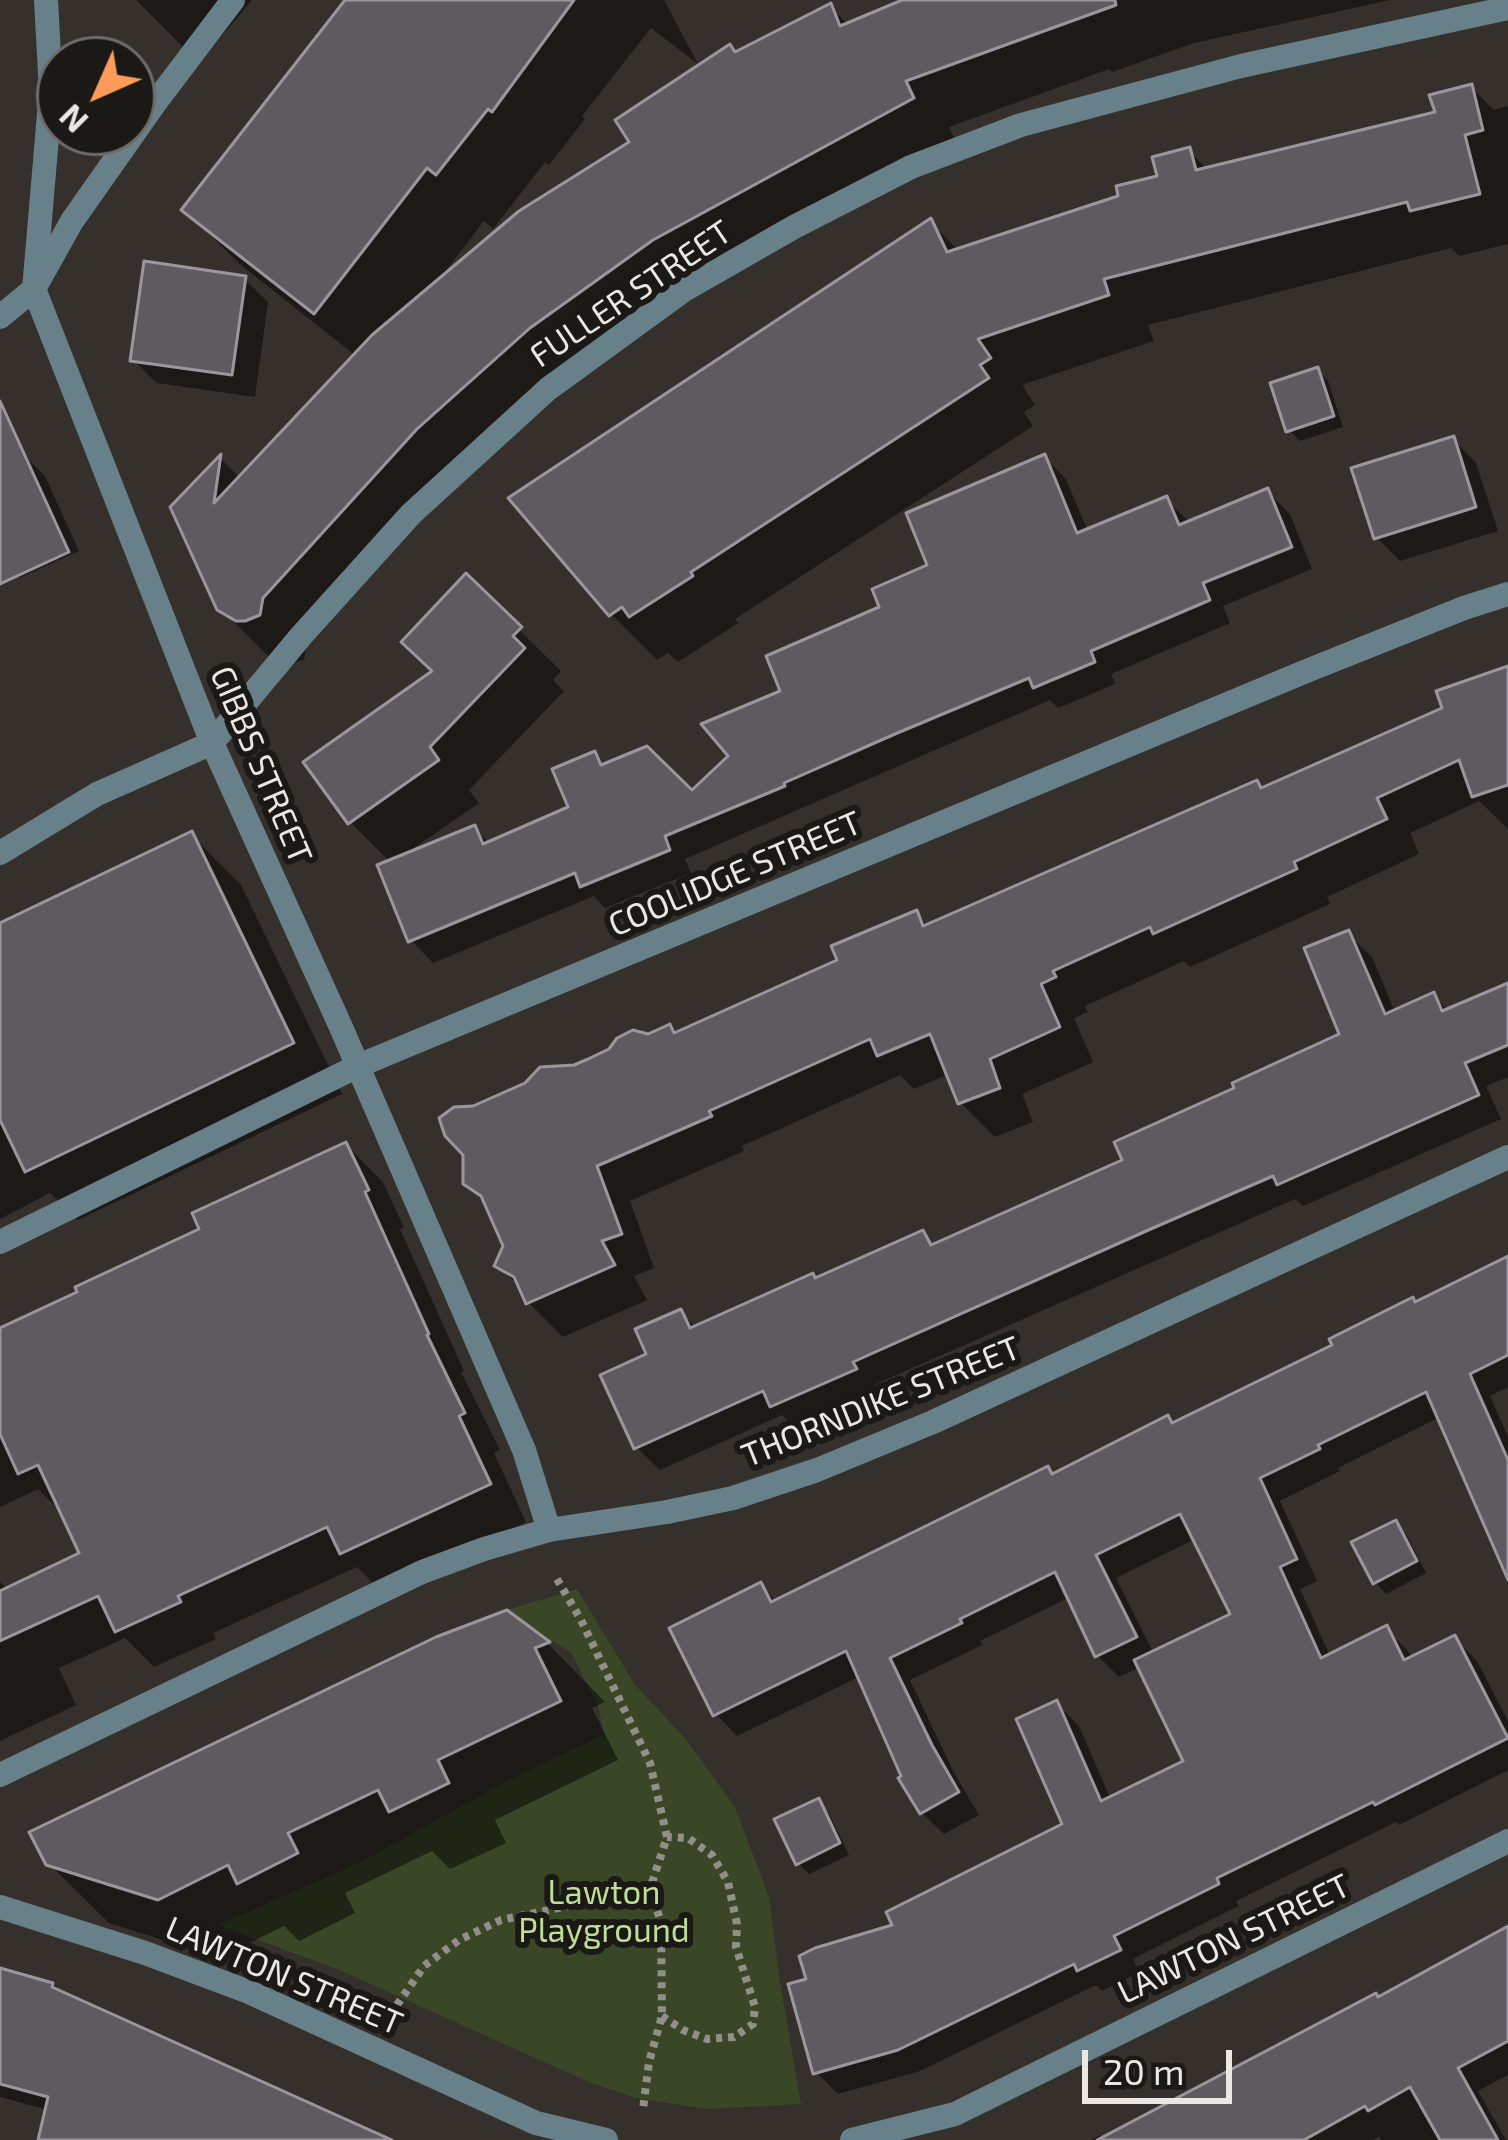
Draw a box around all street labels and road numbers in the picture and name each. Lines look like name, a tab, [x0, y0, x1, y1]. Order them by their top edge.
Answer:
street label: FULLER STREET	[523, 212, 739, 376]
street label: GIBBS STREET	[202, 660, 320, 870]
street label: COOLIDGE STREET	[603, 803, 867, 945]
street label: THORNDIKE STREET	[736, 1328, 1026, 1476]
street label: LAWTON STREET	[1111, 1866, 1357, 2012]
street label: LAWTON STREET	[160, 1908, 408, 2044]

